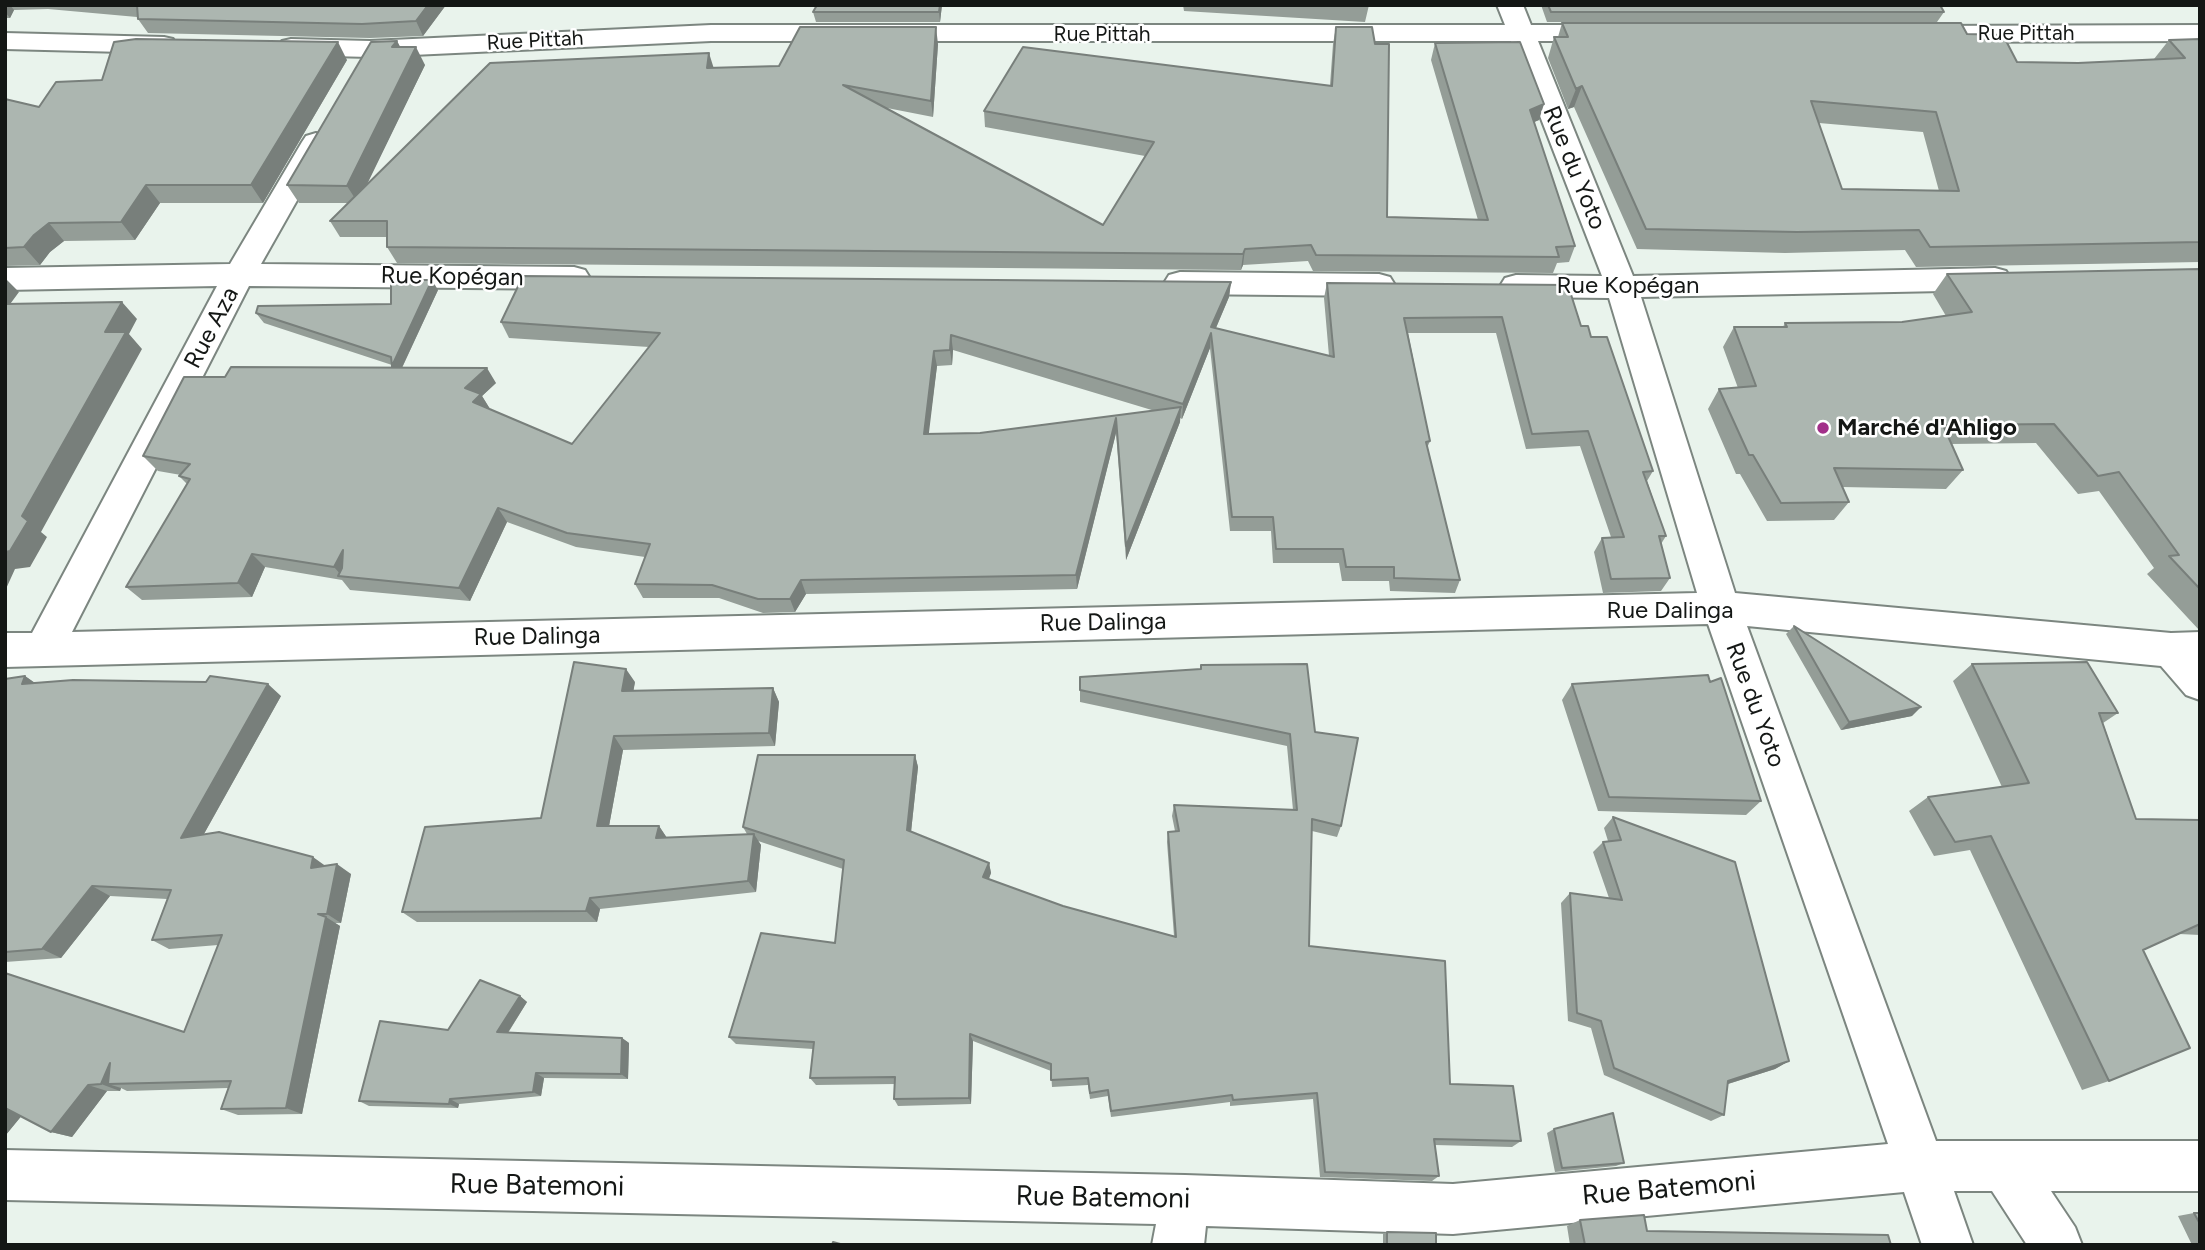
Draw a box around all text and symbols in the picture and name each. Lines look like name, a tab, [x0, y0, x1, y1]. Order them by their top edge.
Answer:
street label: Rue Pittah	[1978, 21, 2074, 47]
street label: Rue Pittah	[1054, 22, 1150, 48]
street label: Rue Pittah	[486, 26, 584, 56]
street label: Rue du Yoto	[1536, 102, 1612, 234]
street label: Rue Kopégan	[380, 261, 524, 293]
street label: Rue Kopégan	[1557, 272, 1699, 300]
street label: Rue Aza	[179, 283, 245, 373]
place label: Marché d'Ahligo	[1837, 414, 2017, 442]
marker: Marché d'Ahligo	[1815, 420, 1831, 436]
street label: Rue Dalinga	[1607, 597, 1733, 625]
street label: Rue Dalinga	[1039, 607, 1167, 639]
street label: Rue Dalinga	[473, 621, 601, 653]
street label: Rue du Yoto	[1719, 639, 1791, 771]
street label: Rue Batemoni	[1581, 1165, 1757, 1213]
street label: Rue Batemoni	[449, 1168, 625, 1204]
street label: Rue Batemoni	[1015, 1180, 1191, 1216]

